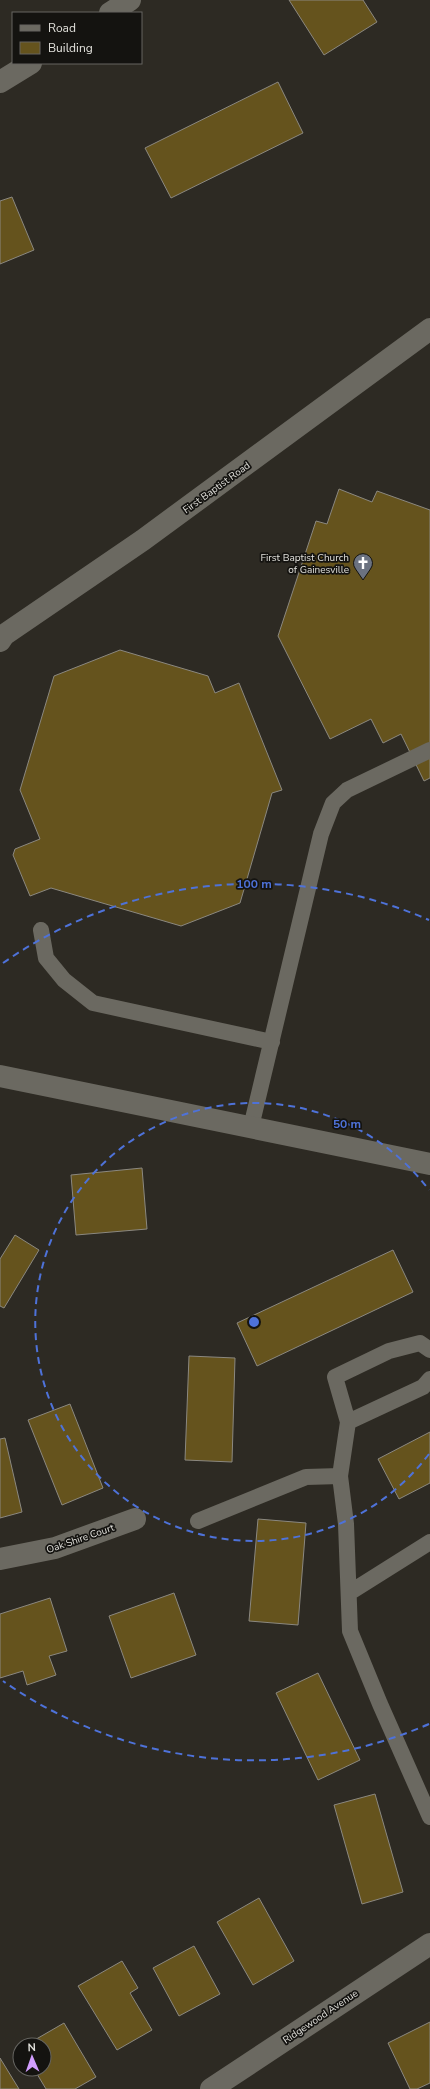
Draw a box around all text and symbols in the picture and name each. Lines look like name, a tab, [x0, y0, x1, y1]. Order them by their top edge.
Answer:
legend	[12, 12, 142, 64]
text: Road	[48, 20, 76, 36]
text: Building	[48, 40, 93, 56]
street label: First Baptist Road	[180, 459, 253, 517]
place label: First Baptist Church of Gainesville	[261, 551, 349, 577]
church icon: First Baptist Church of Gainesville	[352, 552, 374, 580]
text: 100 m	[236, 876, 272, 892]
text: 50 m	[333, 1116, 361, 1132]
centre of rings	[247, 1315, 261, 1329]
street label: Oak Shire Court	[44, 1521, 117, 1557]
street label: Ridgewood Avenue	[280, 1986, 361, 2047]
north arrow	[12, 2037, 52, 2077]
text: N	[27, 2040, 36, 2055]

